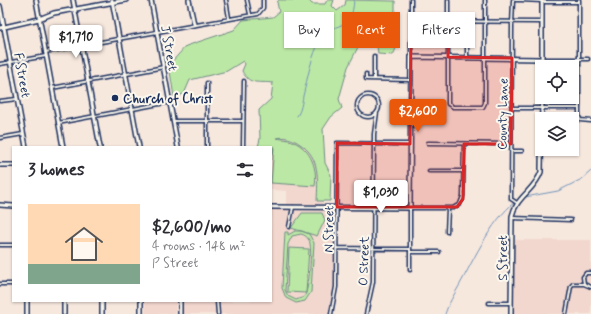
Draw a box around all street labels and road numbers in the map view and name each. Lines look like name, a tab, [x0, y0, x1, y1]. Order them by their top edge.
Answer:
street label: J Street	[156, 24, 181, 73]
street label: F Street	[9, 51, 34, 99]
street label: County Lane	[494, 78, 513, 150]
street label: N Street	[321, 205, 338, 253]
street label: S Street	[495, 235, 512, 281]
street label: O Street	[355, 236, 374, 286]

